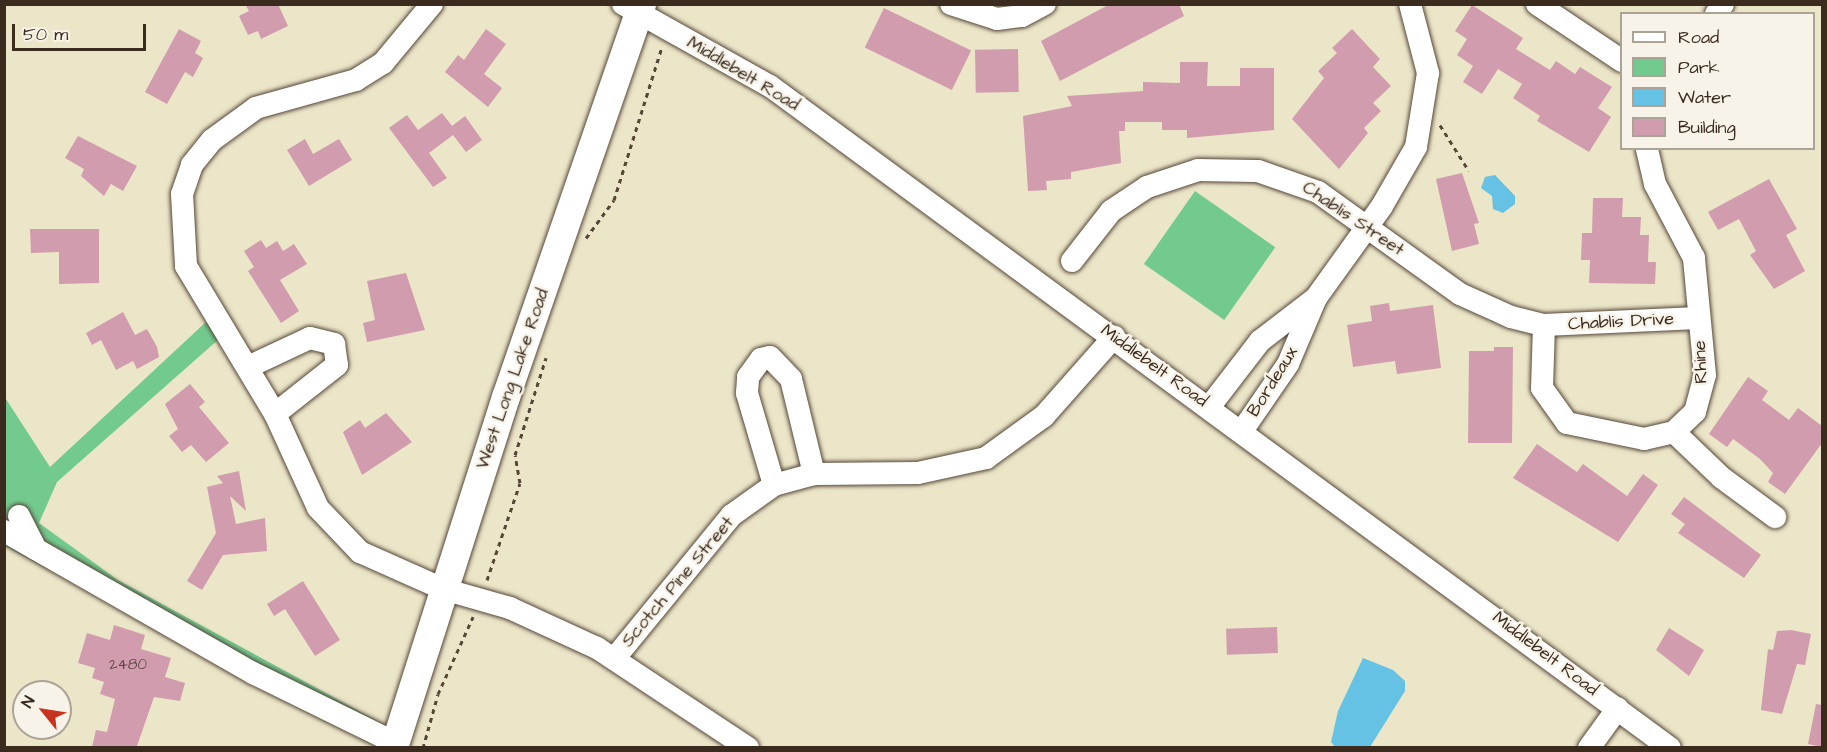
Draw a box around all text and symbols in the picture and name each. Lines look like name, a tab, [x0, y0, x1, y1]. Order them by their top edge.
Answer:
scale bar	[15, 12, 148, 50]
legend	[1620, 12, 1815, 150]
text: 50 m	[23, 22, 68, 47]
text: Road	[1678, 25, 1719, 50]
street label: Middlebelt Road	[683, 32, 803, 116]
text: Park	[1678, 55, 1720, 80]
text: Water	[1678, 85, 1731, 110]
text: Building	[1678, 115, 1736, 140]
street label: Chablis Street	[1298, 177, 1408, 261]
street label: West Long Lake Road	[472, 286, 554, 472]
street label: Chablis Drive	[1567, 308, 1675, 336]
street label: Middlebelt Road	[1096, 320, 1212, 412]
street label: Rhine	[1689, 340, 1713, 384]
street label: Bordeaux	[1243, 343, 1303, 421]
street label: Scotch Pine Street	[617, 512, 739, 652]
street label: Middlebelt Road	[1488, 607, 1602, 701]
house number: 2480	[109, 656, 147, 674]
north arrow	[12, 680, 72, 740]
text: N	[16, 692, 40, 712]

